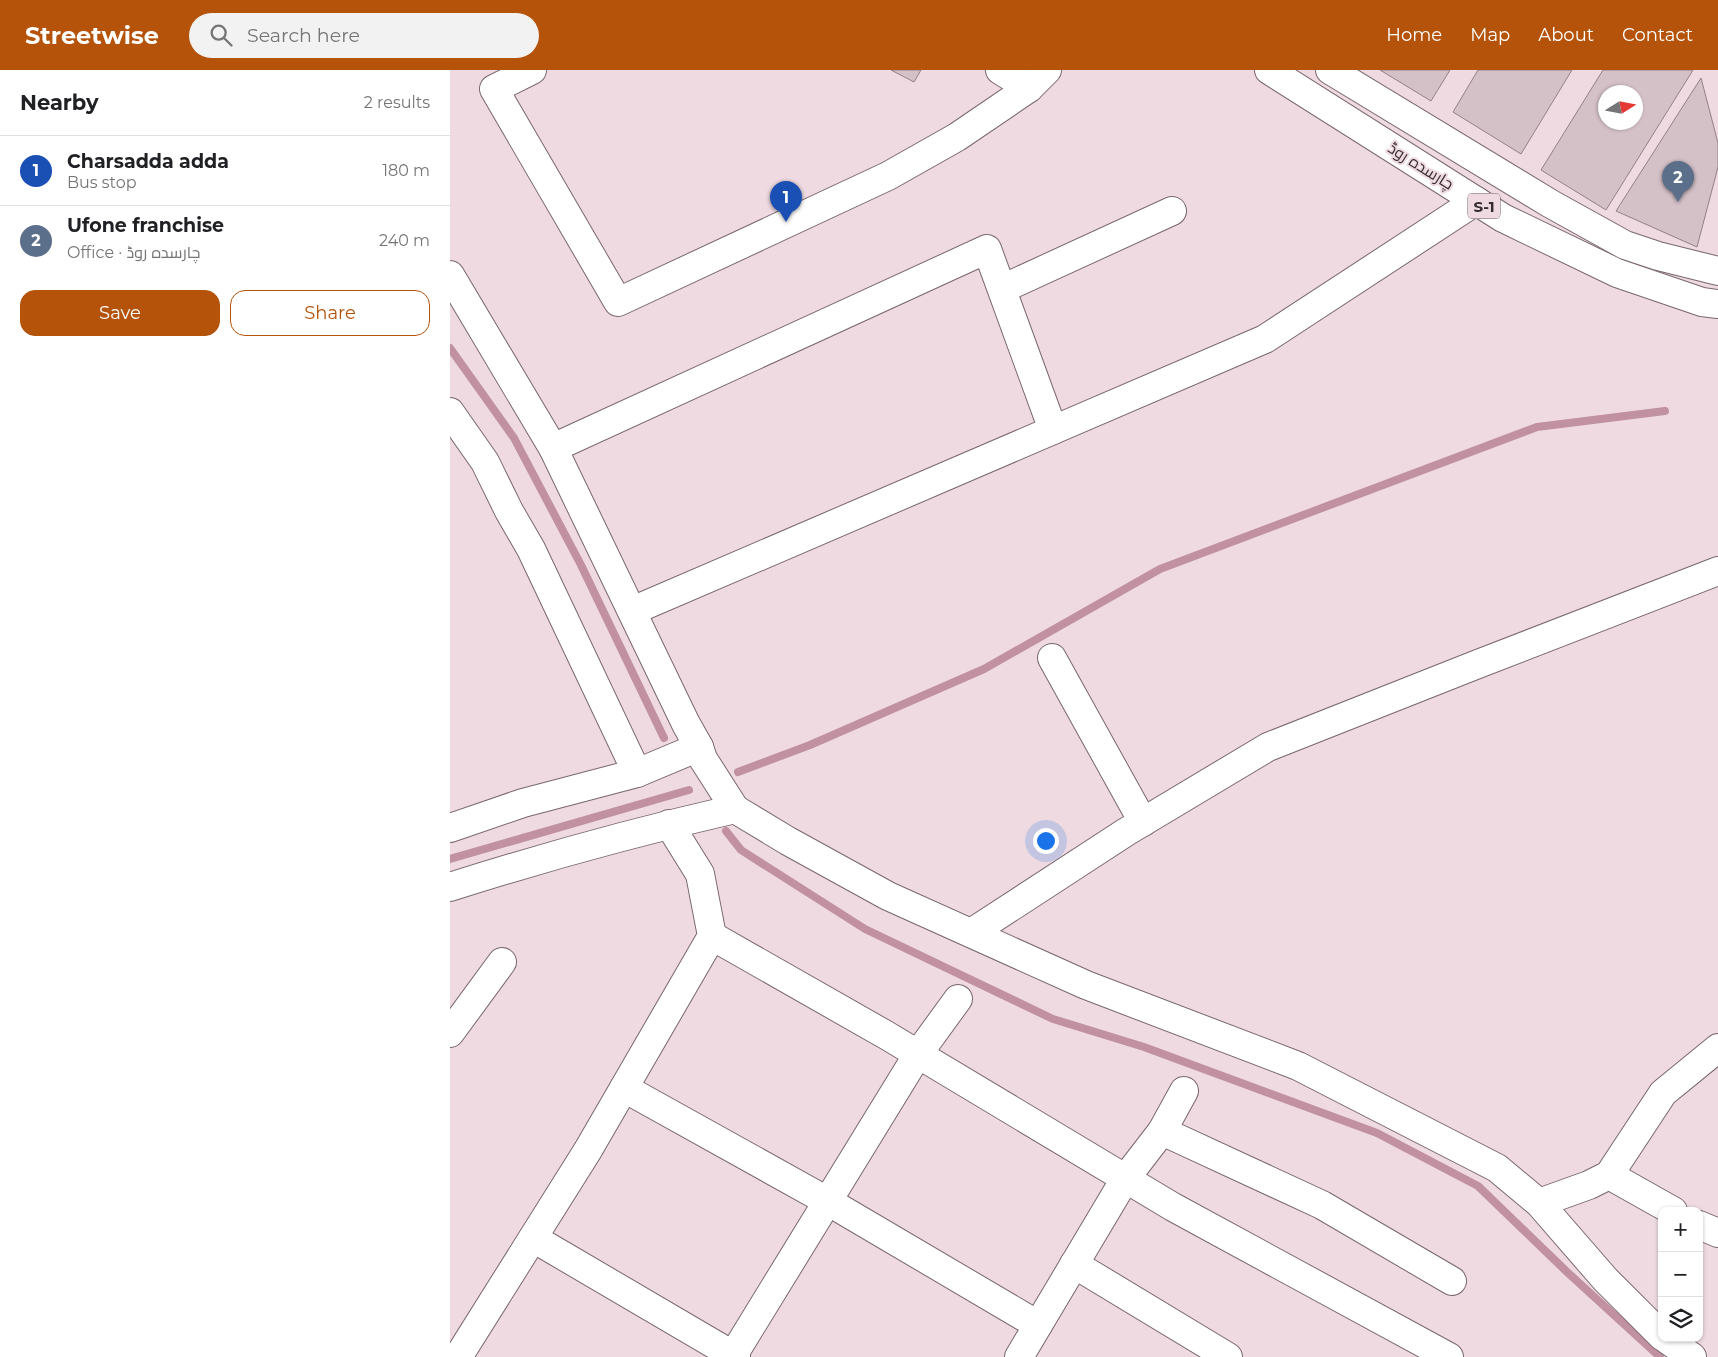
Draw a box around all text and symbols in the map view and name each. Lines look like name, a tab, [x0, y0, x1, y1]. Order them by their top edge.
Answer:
search box	[189, 13, 539, 58]
text: Streetwise	[25, 21, 159, 50]
icon: search	[207, 21, 235, 49]
text: Search here	[247, 24, 360, 47]
text: Home	[1386, 24, 1442, 46]
text: Map	[1470, 24, 1510, 46]
text: About	[1538, 24, 1594, 46]
text: Contact	[1622, 24, 1693, 46]
north arrow	[1598, 85, 1643, 130]
text: Nearby	[20, 90, 99, 115]
text: 2 results	[364, 93, 430, 112]
street label: چارسدہ روڈ	[1384, 138, 1457, 195]
text: Charsadda adda	[67, 150, 229, 173]
text: 1	[33, 161, 39, 180]
text: 180 m	[382, 161, 430, 180]
pin: 2	[1662, 161, 1694, 202]
text: Bus stop	[67, 173, 137, 192]
pin: 1	[770, 181, 802, 222]
road number: S-1	[1468, 194, 1500, 218]
text: Ufone franchise	[67, 214, 224, 237]
text: 2	[31, 231, 41, 250]
text: 240 m	[379, 231, 430, 250]
text: Office · چارسدہ روڈ	[67, 243, 200, 262]
button: Save	[20, 290, 220, 336]
button: Share	[230, 290, 430, 336]
your location	[1033, 828, 1059, 854]
map controls	[1658, 1207, 1703, 1342]
button: +	[1658, 1207, 1703, 1252]
button: −	[1658, 1252, 1703, 1297]
button: layers	[1658, 1297, 1703, 1342]

